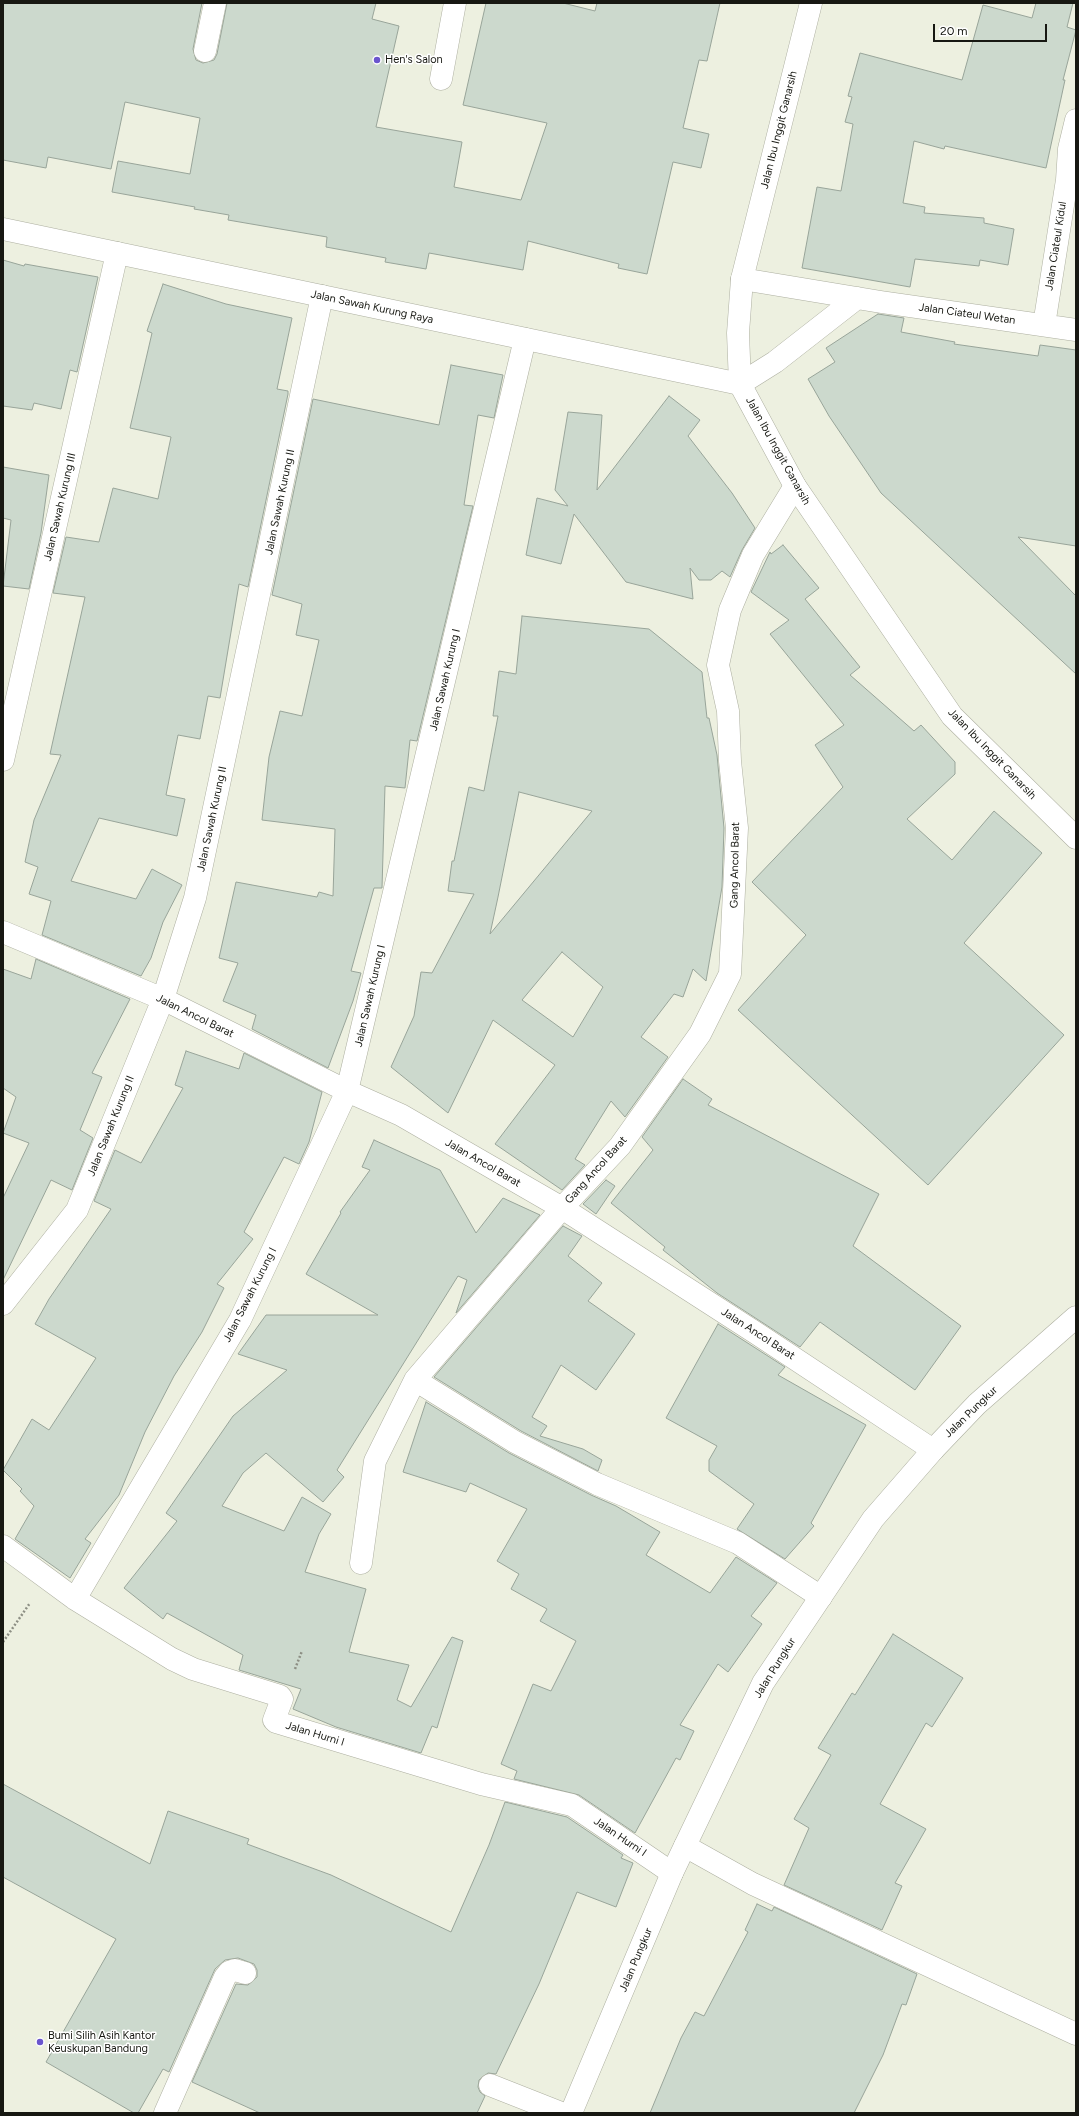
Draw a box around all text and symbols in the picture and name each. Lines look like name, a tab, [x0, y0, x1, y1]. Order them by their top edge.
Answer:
scale bar	[935, 16, 1049, 42]
text: 20 m	[940, 24, 968, 38]
place label: Hen's Salon	[385, 53, 443, 67]
marker: Hen's Salon	[372, 55, 382, 65]
street label: Jalan Ibu Inggit Ganarsih	[758, 70, 800, 190]
street label: Jalan Ciateul Kidul	[1042, 201, 1070, 291]
street label: Jalan Sawah Kurung Raya	[309, 288, 435, 326]
street label: Jalan Ciateul Wetan	[918, 301, 1016, 327]
street label: Jalan Ibu Inggit Ganarsih	[743, 395, 813, 507]
street label: Jalan Sawah Kurung II	[262, 448, 298, 556]
street label: Jalan Sawah Kurung III	[41, 452, 79, 562]
street label: Jalan Sawah Kurung I	[427, 628, 463, 732]
street label: Jalan Ibu Inggit Ganarsih	[945, 706, 1039, 802]
street label: Jalan Sawah Kurung II	[194, 765, 230, 873]
street label: Gang Ancol Barat	[728, 822, 742, 908]
street label: Jalan Sawah Kurung I	[352, 944, 388, 1048]
street label: Jalan Ancol Barat	[154, 991, 236, 1041]
street label: Jalan Sawah Kurung II	[85, 1074, 137, 1178]
street label: Gang Ancol Barat	[562, 1134, 630, 1206]
street label: Jalan Ancol Barat	[443, 1136, 523, 1190]
street label: Jalan Sawah Kurung I	[220, 1246, 280, 1344]
street label: Jalan Ancol Barat	[719, 1305, 797, 1363]
street label: Jalan Pungkur	[942, 1383, 1000, 1441]
street label: Jalan Pungkur	[751, 1635, 799, 1701]
street label: Jalan Hurni I	[284, 1719, 346, 1749]
street label: Jalan Hurni I	[591, 1815, 649, 1859]
street label: Jalan Pungkur	[617, 1926, 655, 1994]
place label: Bumi Silih Asih Kantor Keuskupan Bandung	[48, 2029, 155, 2055]
marker: Bumi Silih Asih Kantor Keuskupan Bandung	[35, 2037, 45, 2047]

